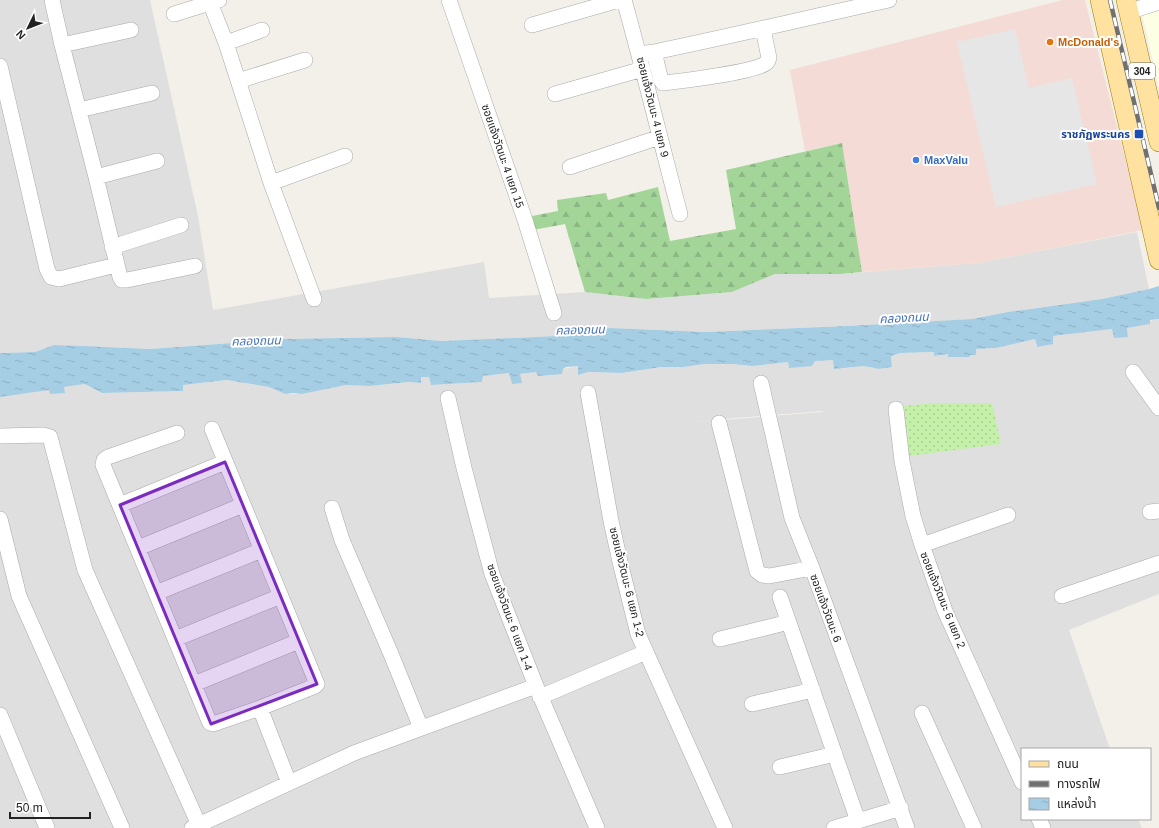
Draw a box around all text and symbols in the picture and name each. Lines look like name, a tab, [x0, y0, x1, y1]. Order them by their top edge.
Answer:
north arrow	[8, 8, 48, 48]
text: N	[14, 28, 28, 42]
place label: McDonald's	[1058, 36, 1119, 48]
marker: McDonald's	[1045, 37, 1055, 47]
street label: ซอยแจ้งวัฒนะ 4 แยก 9	[635, 56, 671, 158]
road number: 304	[1129, 63, 1155, 79]
street label: ซอยแจ้งวัฒนะ 4 แยก 15	[480, 103, 526, 209]
place label: ราชภัฏพระนคร	[1061, 128, 1130, 140]
marker: ราชภัฏพระนคร	[1133, 128, 1145, 140]
place label: MaxValu	[924, 154, 968, 166]
marker: MaxValu	[911, 155, 921, 165]
water label: คลองถนน	[879, 310, 930, 326]
water label: คลองถนน	[555, 322, 606, 338]
water label: คลองถนน	[231, 333, 282, 349]
street label: ซอยแจ้งวัฒนะ 6 แยก 1-2	[608, 526, 646, 638]
street label: ซอยแจ้งวัฒนะ 6 แยก 2	[918, 550, 968, 650]
street label: ซอยแจ้งวัฒนะ 6 แยก 1-4	[485, 562, 535, 672]
street label: ซอยแจ้งวัฒนะ 6	[808, 572, 844, 644]
legend	[1021, 748, 1151, 820]
text: ถนน	[1057, 757, 1079, 771]
text: ทางรถไฟ	[1057, 777, 1100, 791]
scale bar	[10, 794, 90, 820]
text: แหล่งน้ำ	[1057, 795, 1096, 811]
text: 50 m	[16, 801, 43, 815]

